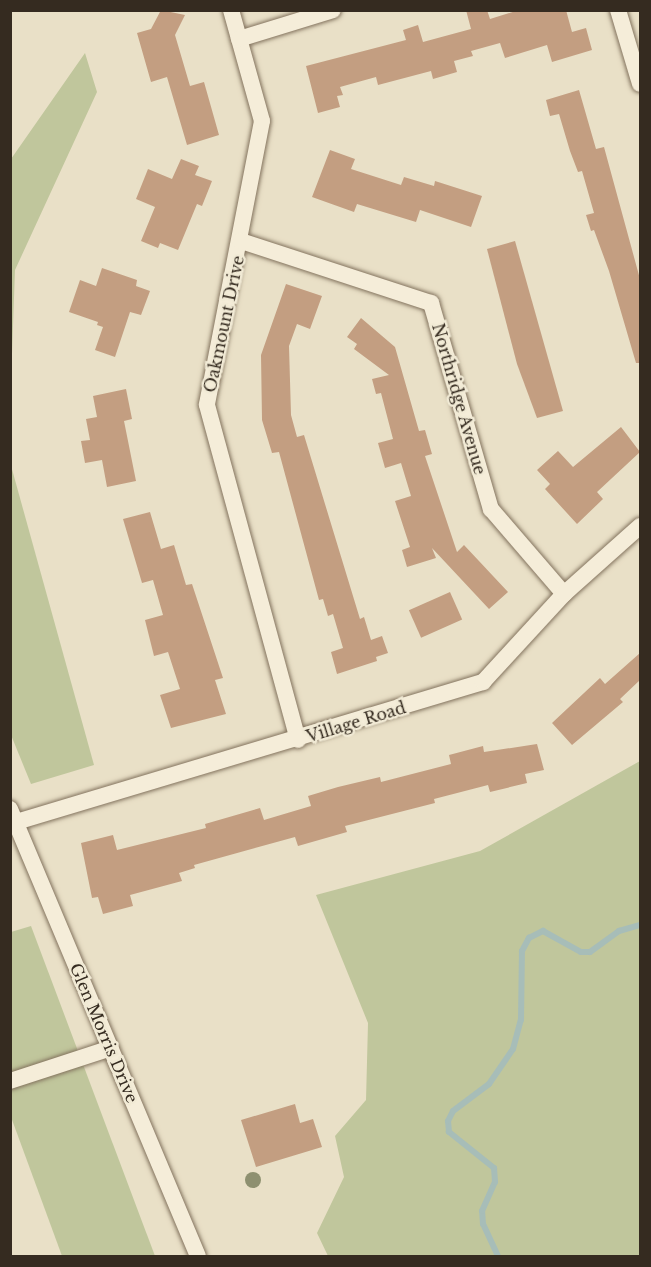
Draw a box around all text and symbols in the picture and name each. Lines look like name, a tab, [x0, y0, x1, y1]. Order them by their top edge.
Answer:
street label: Oakmount Drive	[200, 254, 248, 394]
street label: Northridge Avenue	[428, 321, 490, 477]
street label: Village Road	[304, 698, 408, 746]
street label: Glen Morris Drive	[66, 960, 142, 1106]

